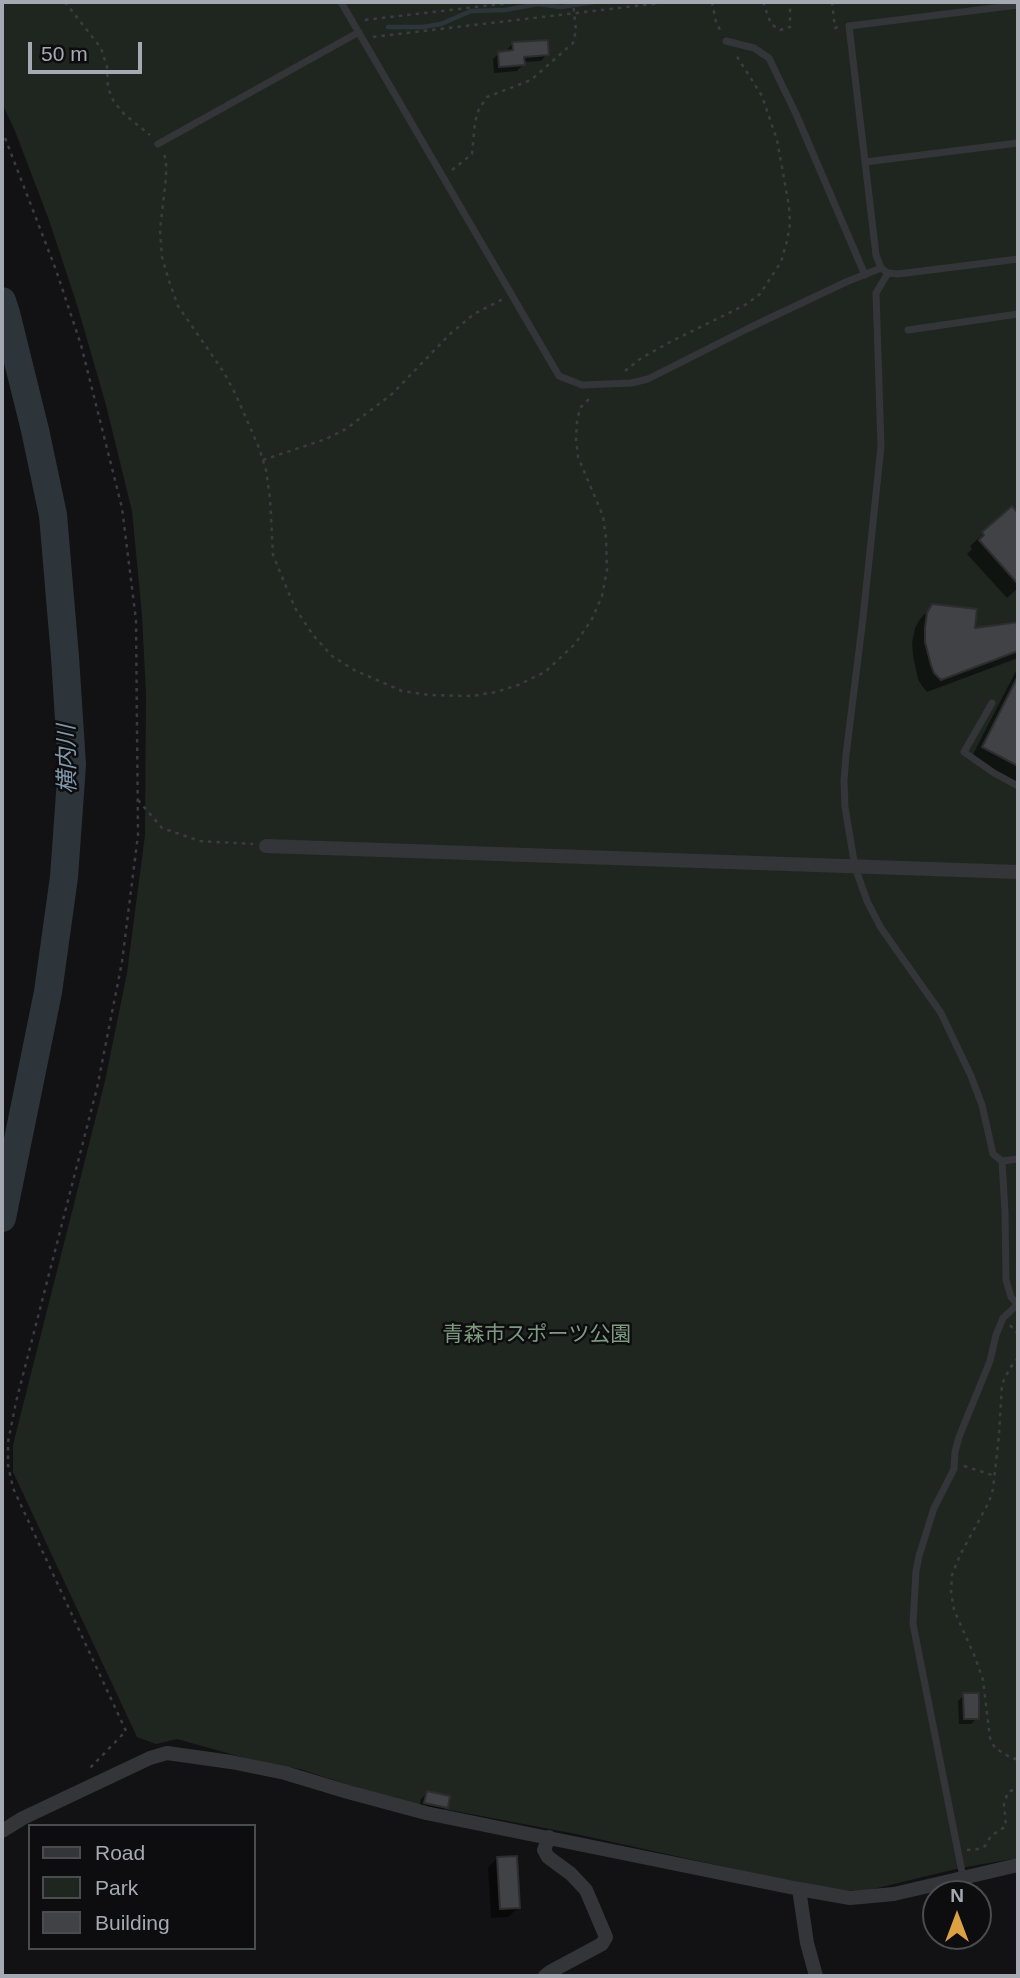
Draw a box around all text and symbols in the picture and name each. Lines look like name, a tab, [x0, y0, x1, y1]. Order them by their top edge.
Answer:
scale bar	[32, 28, 145, 72]
text: 50 m	[41, 42, 88, 65]
water label: 横内川	[54, 724, 82, 794]
park label: 青森市スポーツ公園	[443, 1322, 631, 1348]
legend	[28, 1824, 256, 1950]
text: Road	[95, 1841, 145, 1864]
text: Park	[95, 1876, 138, 1899]
north arrow	[922, 1880, 992, 1950]
text: N	[950, 1885, 964, 1906]
text: Building	[95, 1911, 170, 1934]

